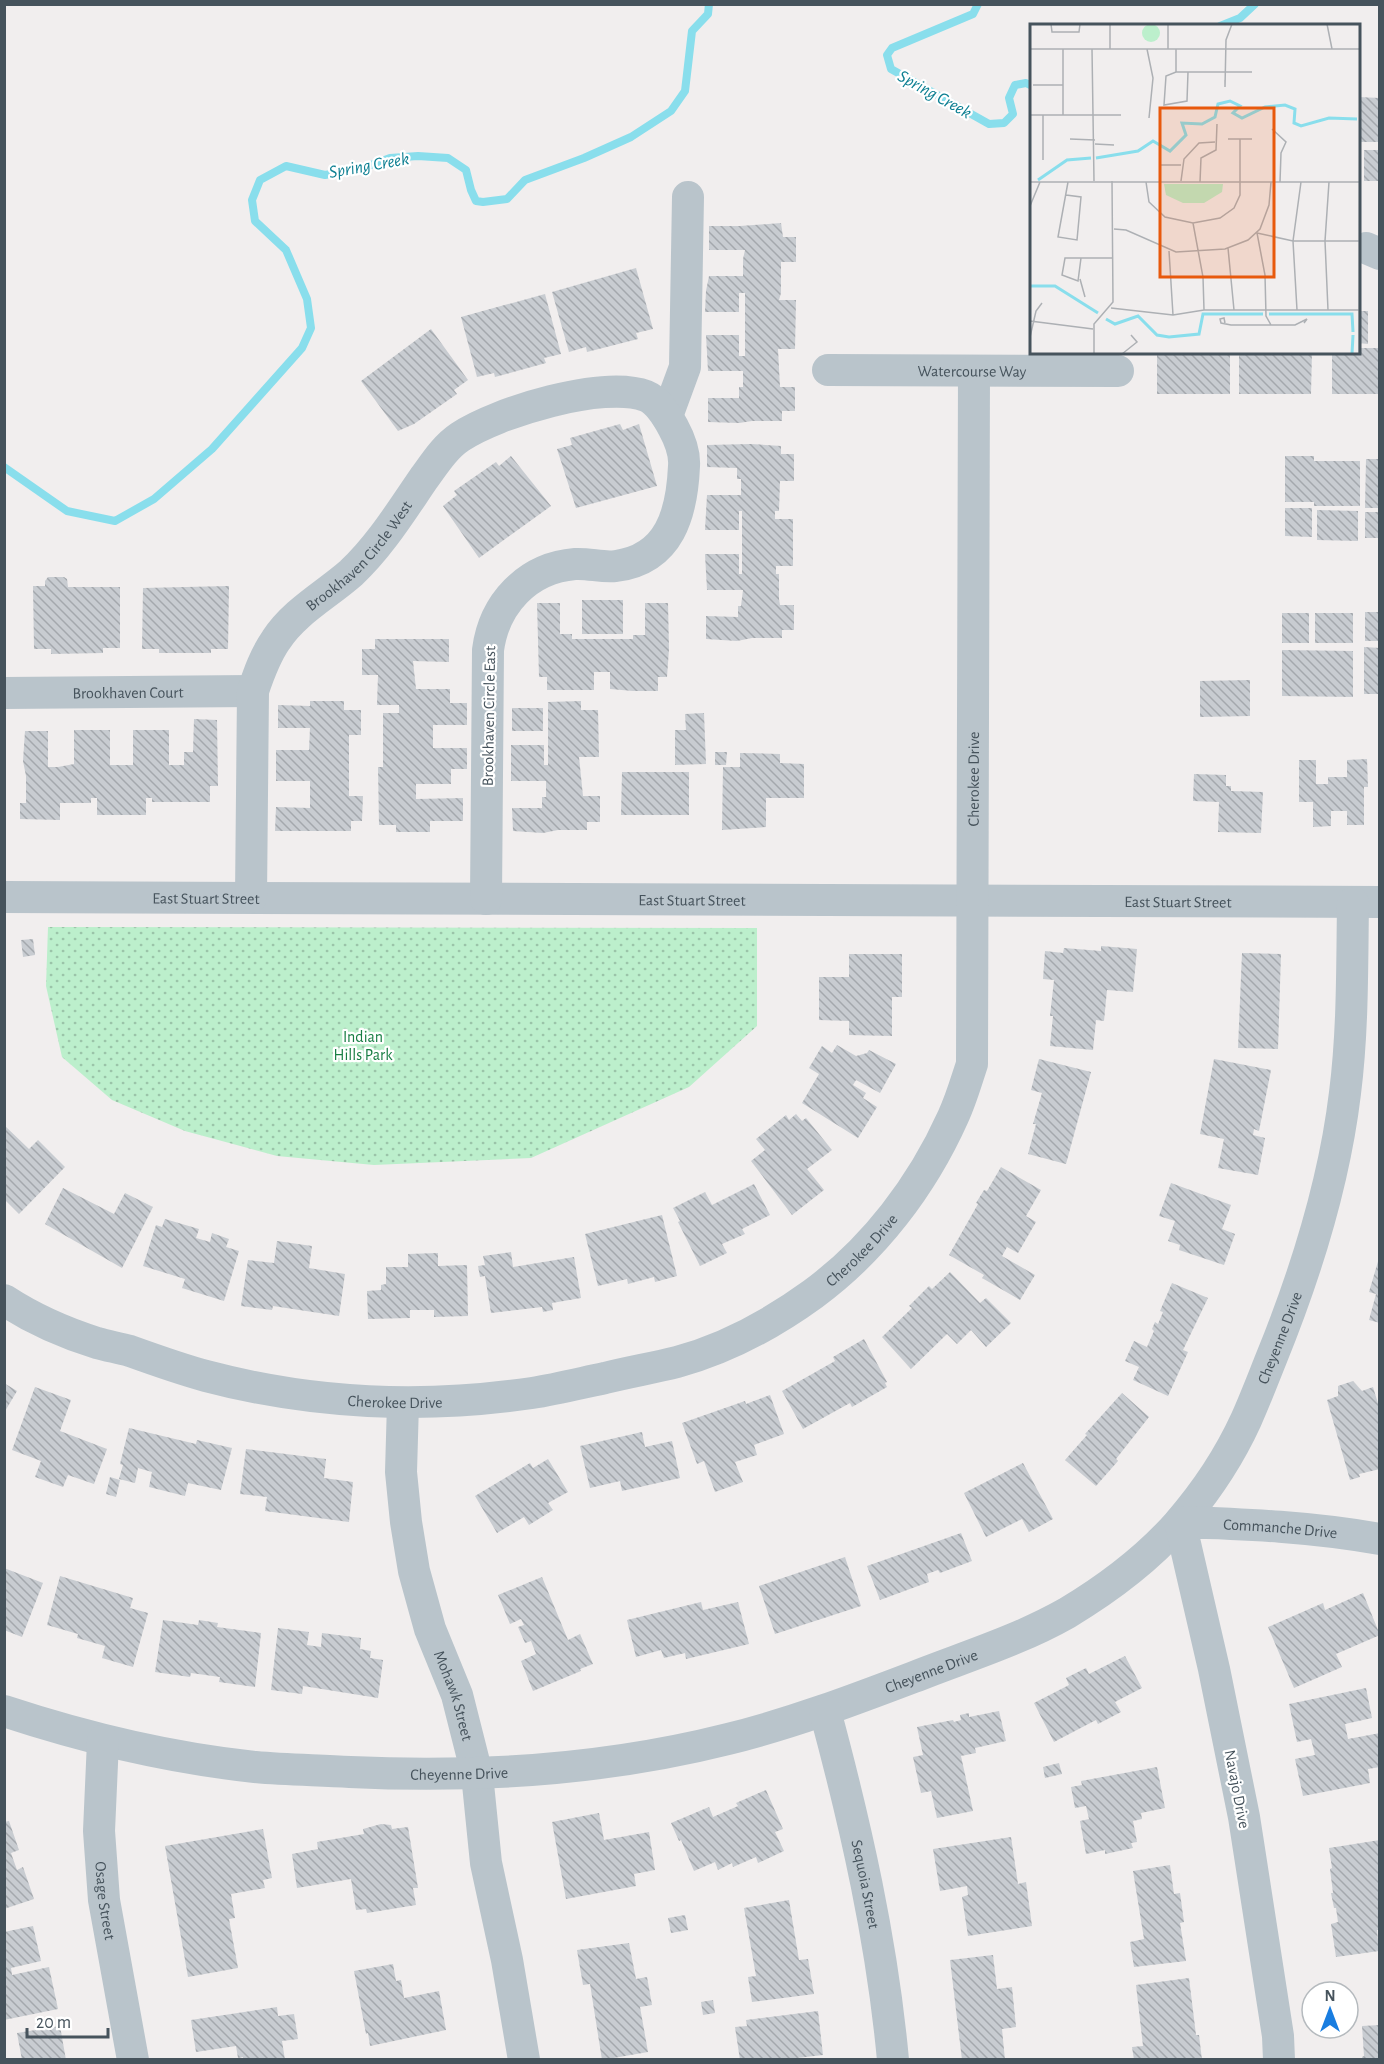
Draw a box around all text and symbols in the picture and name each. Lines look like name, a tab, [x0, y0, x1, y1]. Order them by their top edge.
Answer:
inset map	[1030, 24, 1360, 354]
water label: Spring Creek	[895, 67, 974, 122]
water label: Spring Creek	[328, 150, 411, 182]
street label: Watercourse Way	[918, 363, 1027, 381]
street label: Brookhaven Circle West	[303, 498, 415, 614]
street label: Brookhaven Circle East	[480, 646, 498, 786]
street label: Brookhaven Court	[72, 685, 184, 701]
street label: Cherokee Drive	[966, 731, 982, 826]
street label: East Stuart Street	[152, 891, 260, 907]
street label: East Stuart Street	[638, 892, 746, 909]
street label: East Stuart Street	[1124, 894, 1232, 910]
park label: Indian Hills Park	[334, 1029, 393, 1063]
street label: Cherokee Drive	[823, 1211, 901, 1290]
street label: Cheyenne Drive	[1255, 1290, 1305, 1386]
street label: Cherokee Drive	[347, 1393, 443, 1411]
street label: Commanche Drive	[1223, 1517, 1338, 1541]
street label: Cheyenne Drive	[883, 1647, 980, 1696]
street label: Mohawk Street	[431, 1648, 475, 1742]
street label: Navajo Drive	[1221, 1749, 1252, 1830]
street label: Cheyenne Drive	[410, 1765, 509, 1784]
street label: Sequoia Street	[848, 1838, 882, 1930]
street label: Osage Street	[92, 1861, 118, 1941]
north arrow	[1300, 1980, 1360, 2040]
text: N	[1324, 1988, 1336, 2004]
scale bar	[27, 2001, 108, 2039]
text: 20 m	[36, 2014, 71, 2032]

